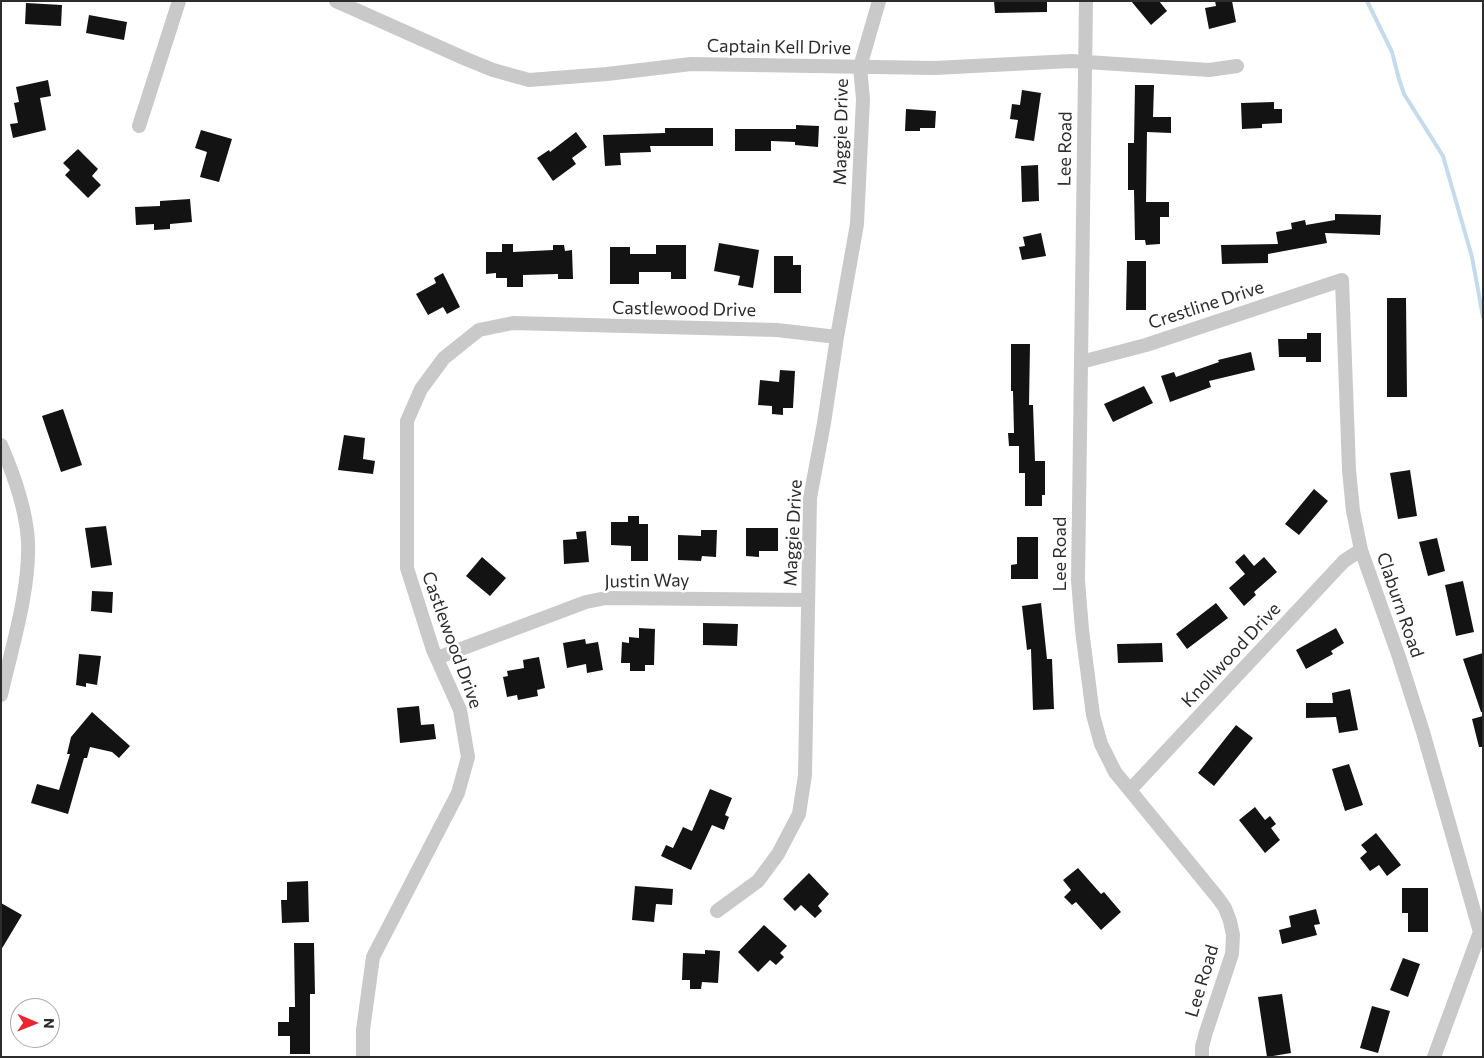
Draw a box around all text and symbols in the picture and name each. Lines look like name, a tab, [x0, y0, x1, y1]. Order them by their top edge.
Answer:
street label: Captain Kell Drive	[707, 35, 851, 59]
street label: Maggie Drive	[829, 78, 853, 186]
street label: Lee Road	[1054, 111, 1076, 187]
street label: Crestline Drive	[1146, 276, 1266, 334]
street label: Castlewood Drive	[612, 297, 756, 321]
street label: Maggie Drive	[779, 479, 807, 587]
street label: Lee Road	[1049, 517, 1071, 591]
street label: Claburn Road	[1372, 549, 1428, 661]
street label: Castlewood Drive	[417, 569, 487, 711]
street label: Justin Way	[604, 569, 690, 593]
street label: Knollwood Drive	[1177, 598, 1285, 712]
street label: Lee Road	[1181, 942, 1223, 1020]
north arrow	[10, 998, 60, 1048]
text: N	[41, 1018, 58, 1029]

